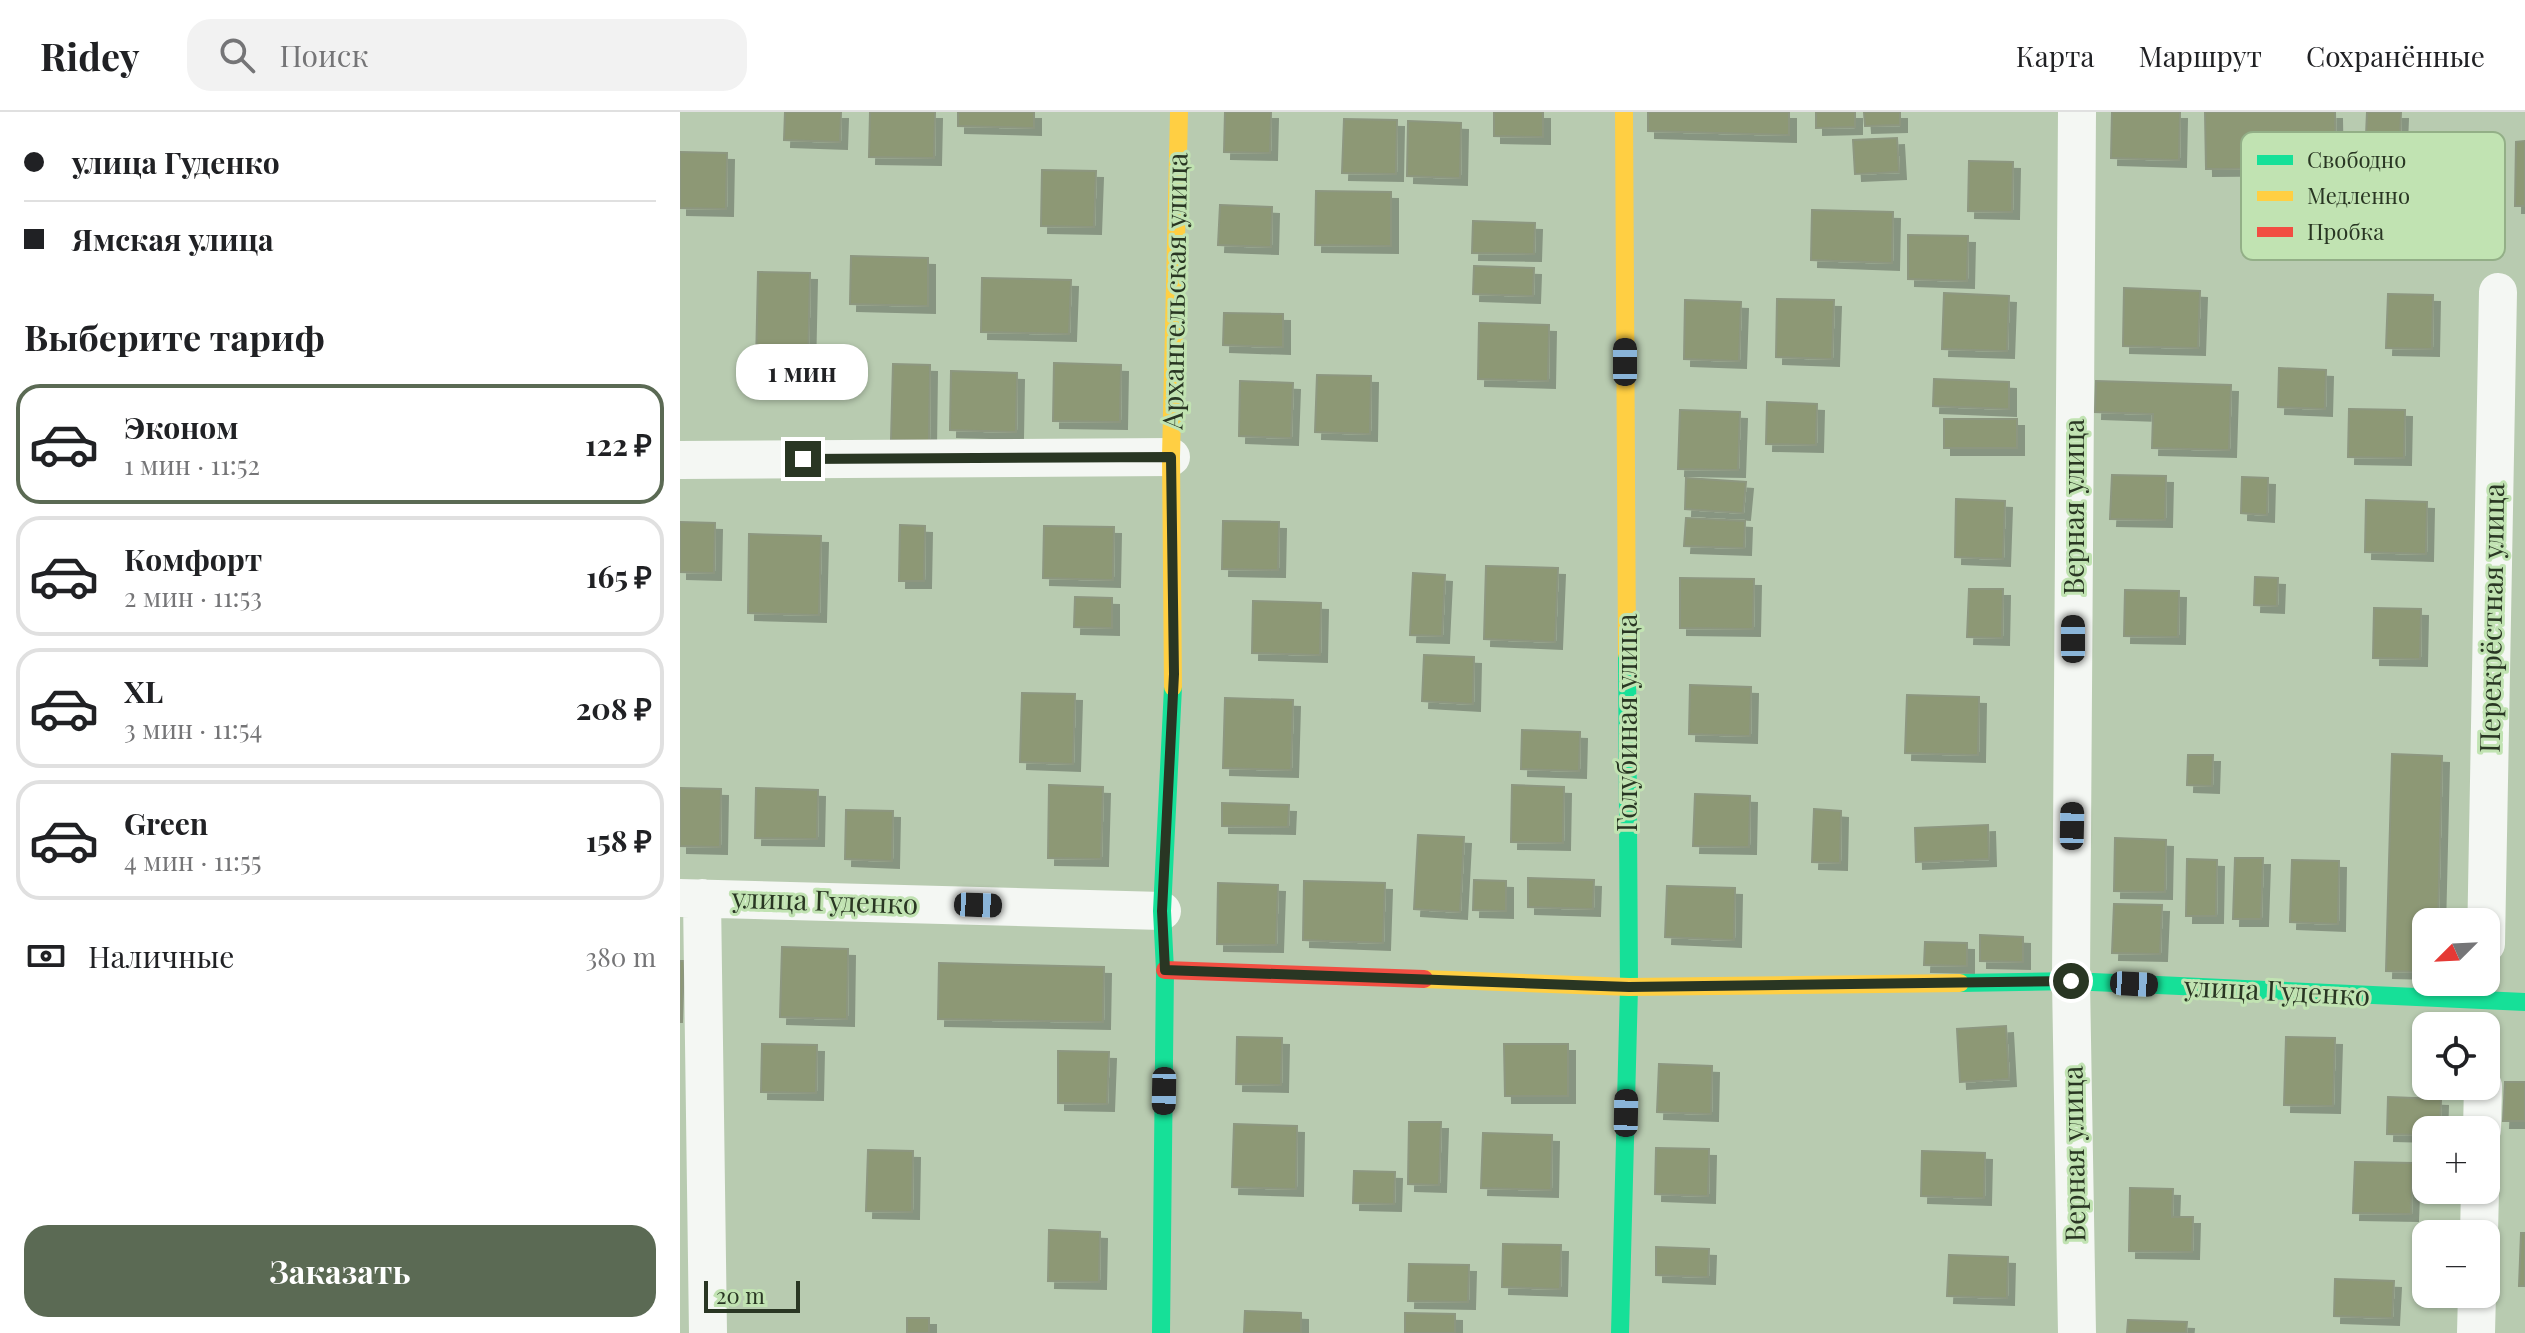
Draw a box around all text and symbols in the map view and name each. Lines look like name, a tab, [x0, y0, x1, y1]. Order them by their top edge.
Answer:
search box	[187, 19, 747, 91]
text: Ridey	[40, 30, 139, 81]
icon: search	[215, 33, 259, 77]
text: Поиск	[279, 35, 369, 75]
text: Карта	[2016, 37, 2094, 74]
text: Маршрут	[2138, 37, 2262, 74]
text: Сохранённые	[2306, 37, 2485, 74]
legend	[2241, 132, 2505, 260]
text: улица Гуденко	[72, 142, 280, 182]
text: Свободно	[2307, 144, 2406, 174]
street label: Архангельская улица	[1153, 152, 1194, 431]
text: Медленно	[2307, 180, 2410, 210]
text: Пробка	[2307, 216, 2384, 246]
text: Ямская улица	[72, 219, 273, 259]
text: Выберите тариф	[24, 312, 325, 360]
car	[1613, 338, 1637, 386]
callout: 1 мин	[737, 343, 869, 399]
text: 1 мин	[768, 354, 836, 389]
text: Эконом	[124, 407, 239, 447]
icon: car	[28, 408, 100, 480]
street label: Верная улица	[2054, 419, 2091, 595]
text: 122 ₽	[585, 424, 652, 464]
route end	[785, 441, 821, 477]
text: 1 мин · 11:52	[124, 447, 260, 482]
street label: Перекрёстная улица	[2470, 483, 2511, 753]
text: Комфорт	[124, 539, 262, 579]
icon: car	[28, 540, 100, 612]
text: 165 ₽	[586, 556, 652, 596]
text: 2 мин · 11:53	[124, 579, 262, 614]
street label: Голубиная улица	[1607, 614, 1644, 832]
car	[2061, 615, 2085, 663]
text: XL	[124, 671, 163, 711]
icon: car	[28, 672, 100, 744]
text: 208 ₽	[576, 688, 652, 728]
text: 3 мин · 11:54	[124, 711, 262, 746]
car	[2060, 802, 2084, 850]
text: Green	[124, 803, 208, 843]
icon: car	[28, 804, 100, 876]
text: 158 ₽	[586, 820, 652, 860]
text: 4 мин · 11:55	[124, 843, 262, 878]
street label: улица Гуденко	[730, 878, 919, 921]
car	[954, 892, 1002, 918]
north arrow	[2412, 908, 2500, 996]
map controls	[2412, 908, 2500, 1308]
icon: cash	[24, 934, 68, 978]
text: Наличные	[88, 936, 234, 976]
text: 380 m	[586, 939, 656, 974]
route start	[2053, 963, 2089, 999]
street label: улица Гуденко	[2182, 966, 2371, 1013]
car	[2109, 971, 2159, 997]
button: locate	[2412, 1012, 2500, 1100]
street label: Верная улица	[2052, 1065, 2093, 1243]
car	[1152, 1067, 1176, 1115]
car	[1614, 1089, 1638, 1137]
button: +	[2412, 1116, 2500, 1204]
button: −	[2412, 1220, 2500, 1308]
button: Заказать	[24, 1225, 656, 1317]
scale bar	[704, 1277, 800, 1313]
text: 20 m	[716, 1280, 765, 1310]

